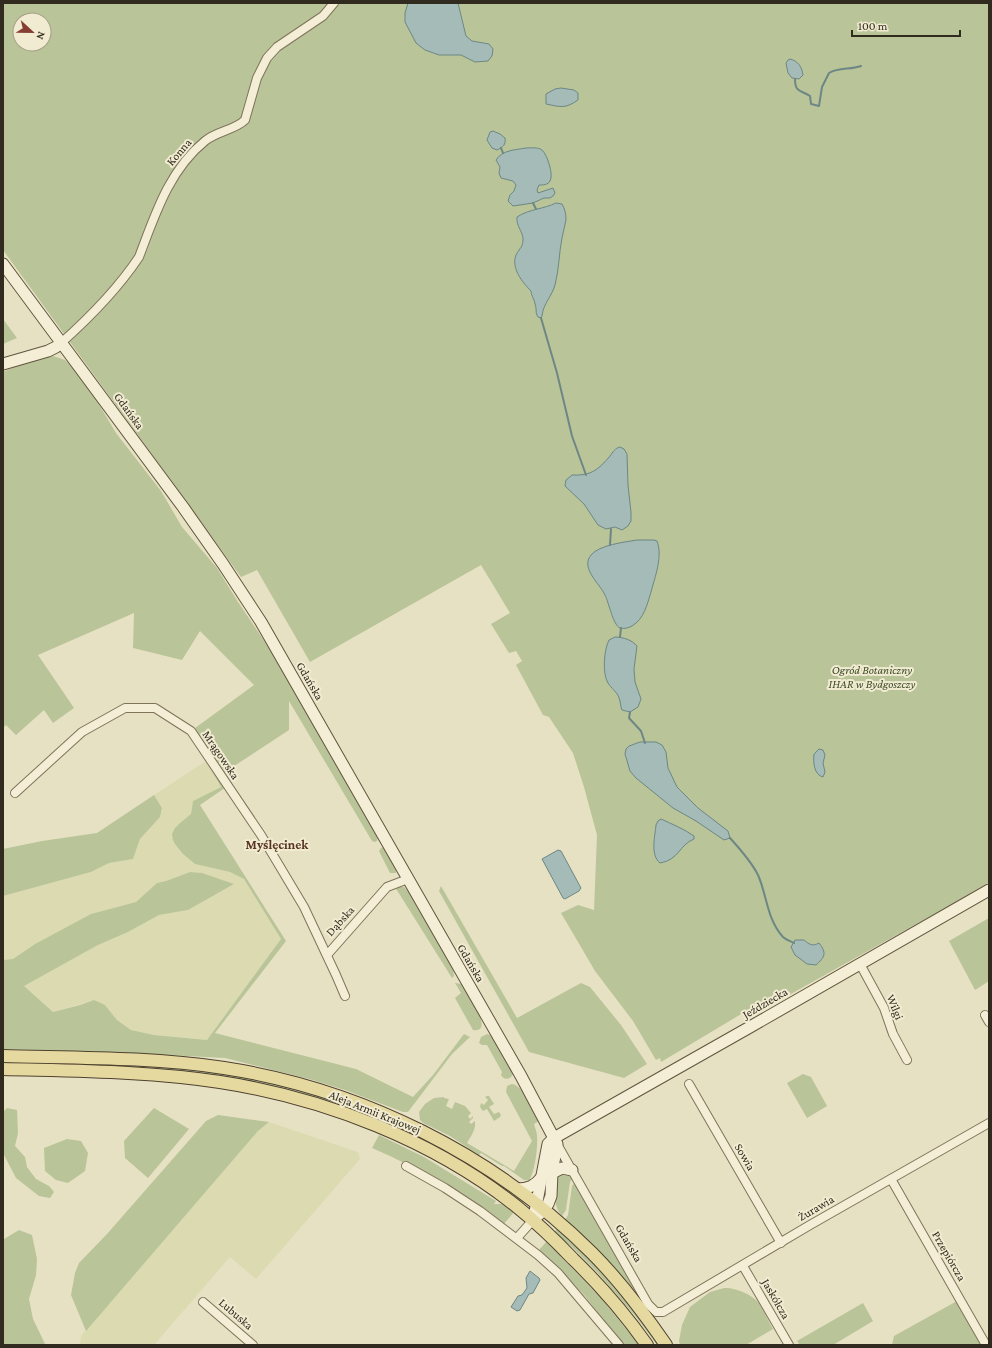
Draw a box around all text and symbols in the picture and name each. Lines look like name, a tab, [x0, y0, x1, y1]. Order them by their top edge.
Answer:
north arrow	[12, 12, 52, 52]
scale bar	[852, 12, 960, 38]
text: 100 m	[858, 19, 888, 33]
text: N	[34, 30, 48, 42]
street label: Konna	[163, 135, 195, 168]
street label: Gdańska	[111, 390, 147, 432]
street label: Gdańska	[293, 659, 327, 703]
park label: Ogród Botaniczny IHAR w Bydgoszczy	[829, 663, 915, 691]
street label: Mrągowska	[200, 728, 243, 782]
district label: Myślęcinek	[246, 837, 309, 852]
street label: Dąbska	[323, 903, 357, 939]
street label: Gdańska	[454, 941, 488, 985]
street label: Jeździecka	[739, 984, 790, 1022]
street label: Wilgi	[884, 992, 906, 1022]
street label: Aleja Armii Krajowej	[327, 1087, 423, 1137]
street label: Sowia	[732, 1141, 759, 1173]
street label: Żurawia	[795, 1192, 837, 1224]
street label: Gdańska	[612, 1221, 646, 1265]
street label: Przepiórcza	[929, 1228, 969, 1284]
street label: Jaskółcza	[758, 1275, 793, 1322]
street label: Lubuska	[216, 1295, 256, 1333]

